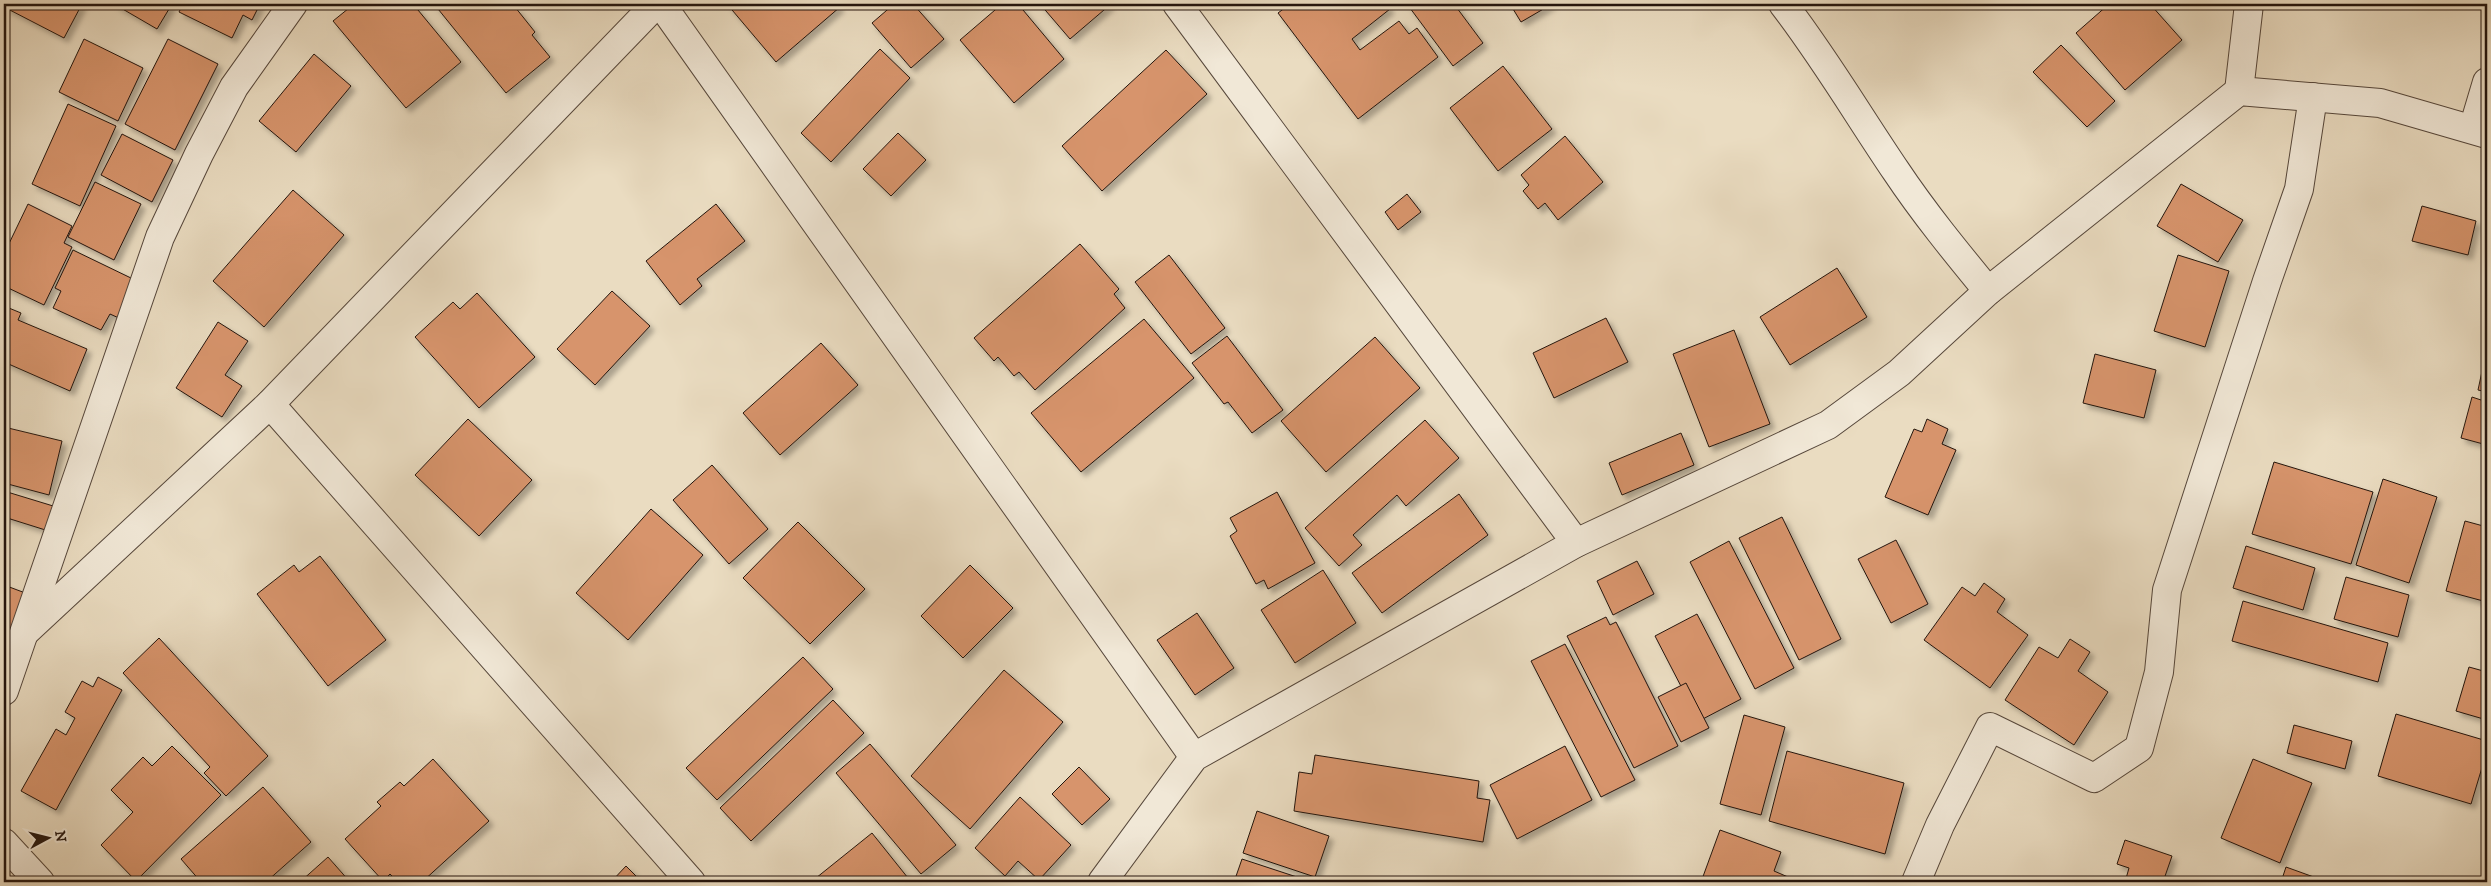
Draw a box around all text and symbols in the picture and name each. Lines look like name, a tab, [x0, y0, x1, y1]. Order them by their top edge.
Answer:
north arrow	[22, 814, 72, 864]
text: N	[50, 830, 70, 844]

